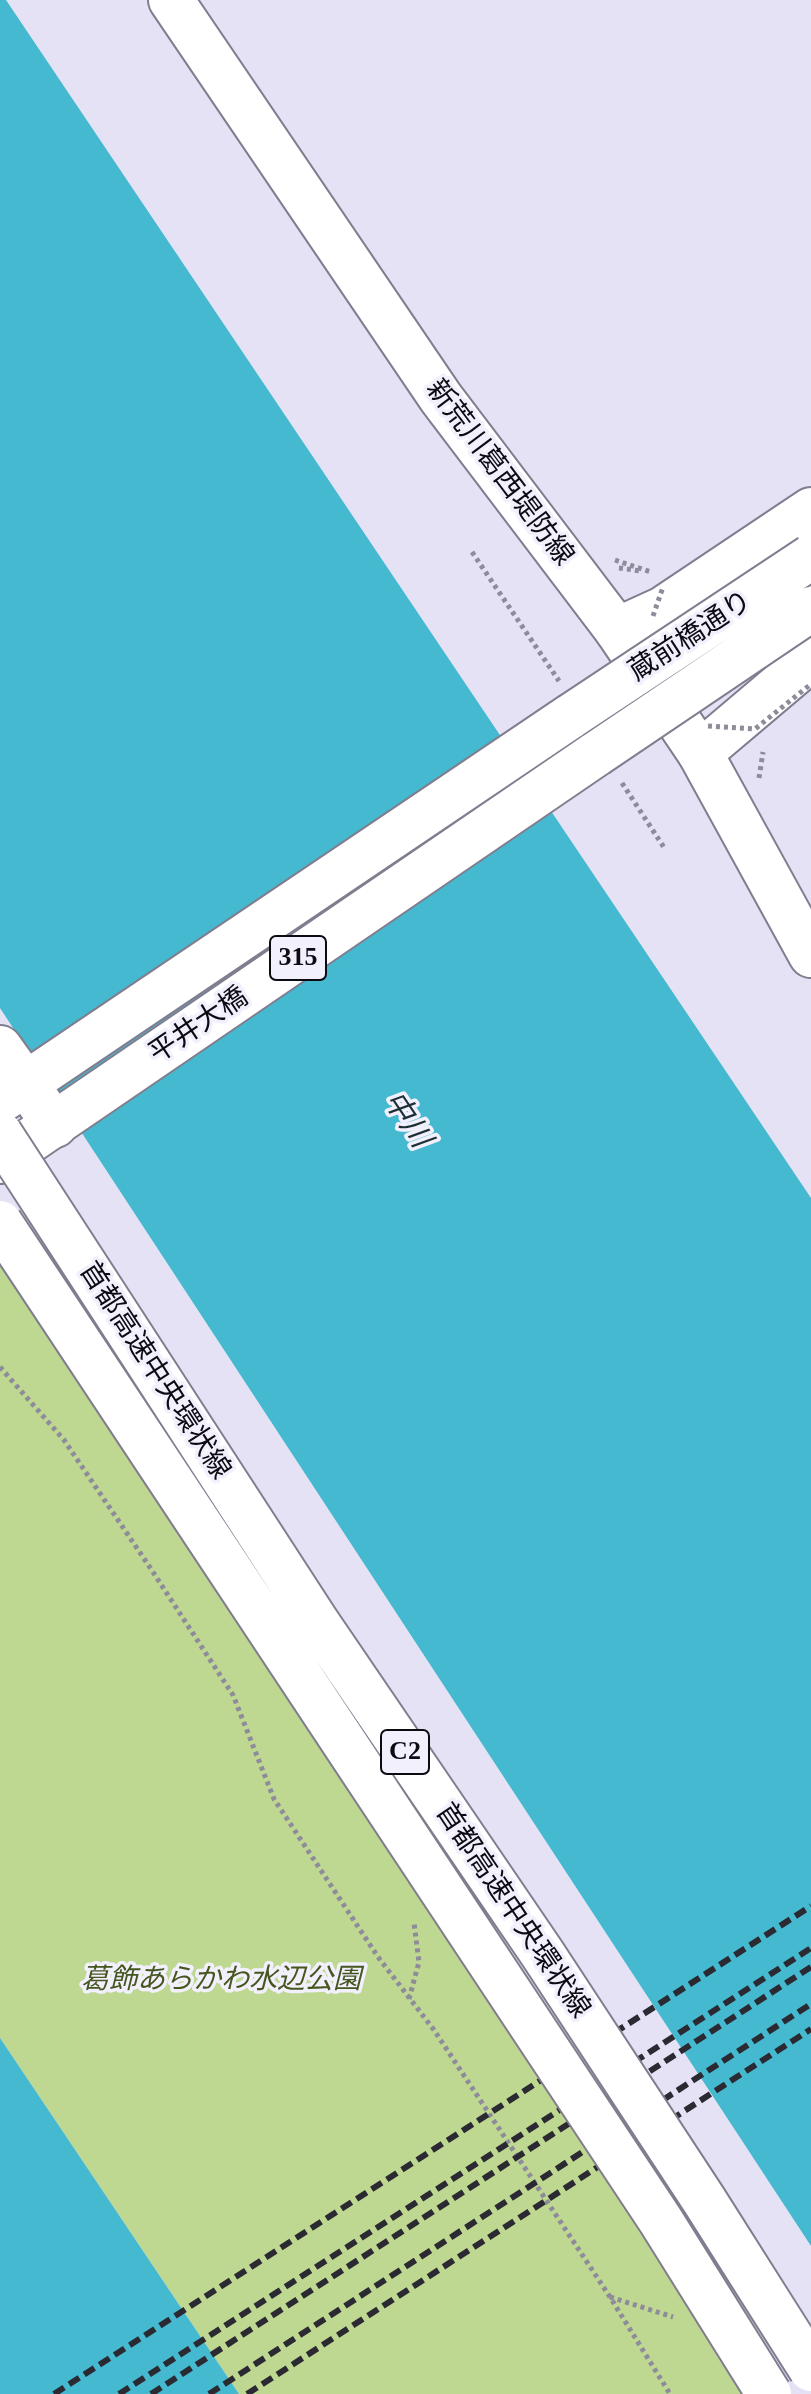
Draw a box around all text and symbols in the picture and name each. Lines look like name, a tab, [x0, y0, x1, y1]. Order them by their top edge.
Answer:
street label: 新荒川葛西堤防線	[418, 373, 580, 573]
street label: 蔵前橋通り	[623, 585, 759, 689]
road number: 315	[270, 936, 326, 980]
street label: 平井大橋	[143, 981, 255, 1071]
water label: 中川	[374, 1085, 438, 1155]
street label: 首都高速中央環状線	[71, 1256, 237, 1486]
road number: C2	[381, 1730, 429, 1774]
street label: 首都高速中央環状線	[428, 1797, 596, 2025]
park label: 葛飾あらかわ水辺公園	[81, 1964, 361, 1998]

